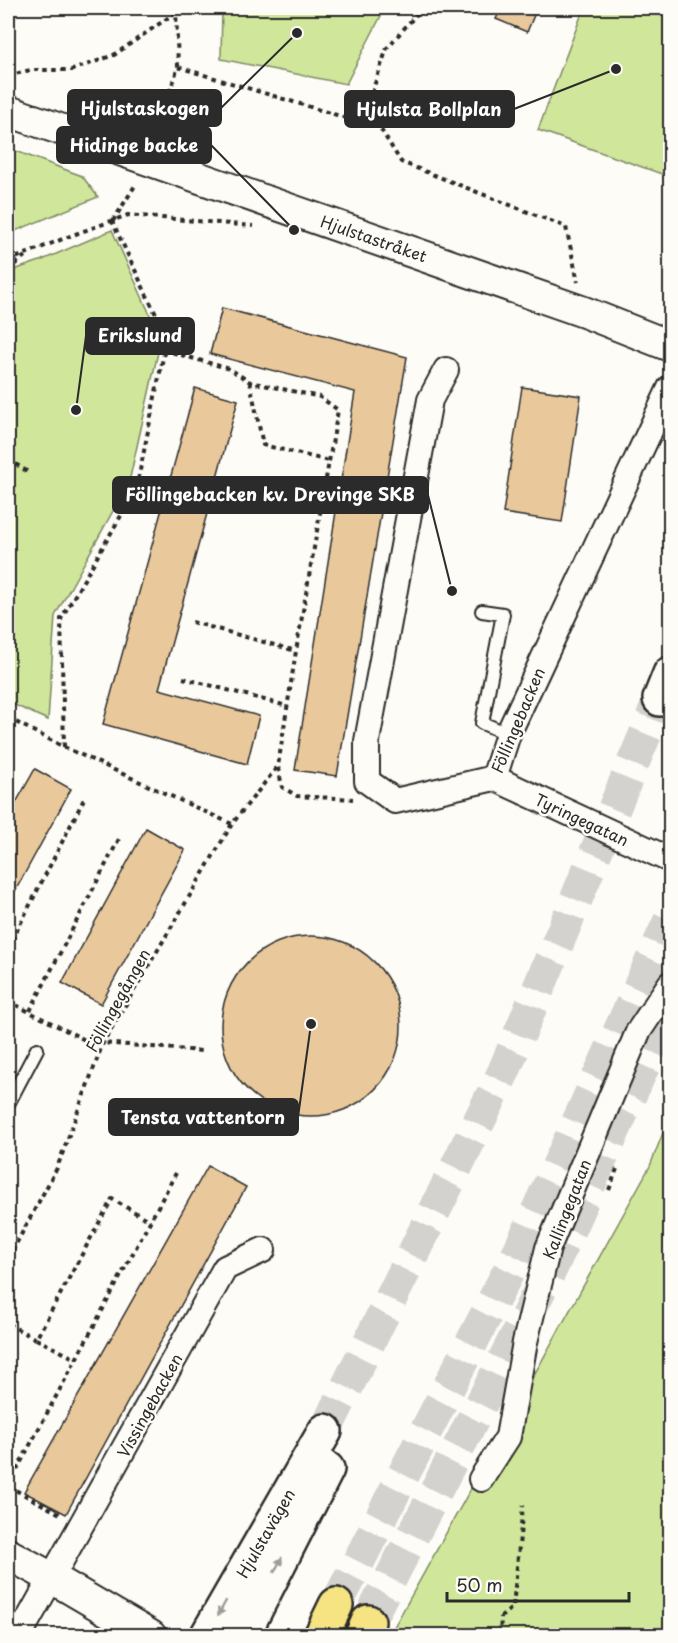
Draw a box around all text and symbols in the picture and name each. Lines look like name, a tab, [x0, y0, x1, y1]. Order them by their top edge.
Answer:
callout: Hjulstaskogen	[68, 90, 221, 126]
callout: Hjulsta Bollplan	[345, 91, 514, 127]
text: Hjulstaskogen	[81, 94, 209, 121]
text: Hjulsta Bollplan	[356, 95, 502, 122]
callout: Hidinge backe	[57, 127, 211, 163]
text: Hidinge backe	[70, 131, 199, 158]
street label: Hjulstastråket	[318, 209, 431, 268]
callout: Erikslund	[86, 318, 194, 354]
text: Erikslund	[98, 321, 182, 348]
callout: Föllingebacken kv. Drevinge SKB	[113, 477, 428, 513]
text: Föllingebacken kv. Drevinge SKB	[125, 480, 415, 507]
street label: Föllingebacken	[484, 663, 550, 777]
street label: Tyringegatan	[531, 787, 633, 851]
street label: Föllingegången	[79, 944, 155, 1056]
callout: Tensta vattentorn	[109, 1099, 298, 1135]
text: Tensta vattentorn	[121, 1103, 285, 1130]
street label: Kallingegatan	[536, 1155, 596, 1263]
street label: Vissingebacken	[110, 1349, 188, 1461]
street label: Hjulstavägen	[230, 1484, 300, 1582]
one-way arrow	[273, 1556, 283, 1573]
scale bar	[447, 1565, 628, 1603]
text: 50 m	[456, 1571, 503, 1598]
one-way arrow	[217, 1600, 227, 1617]

